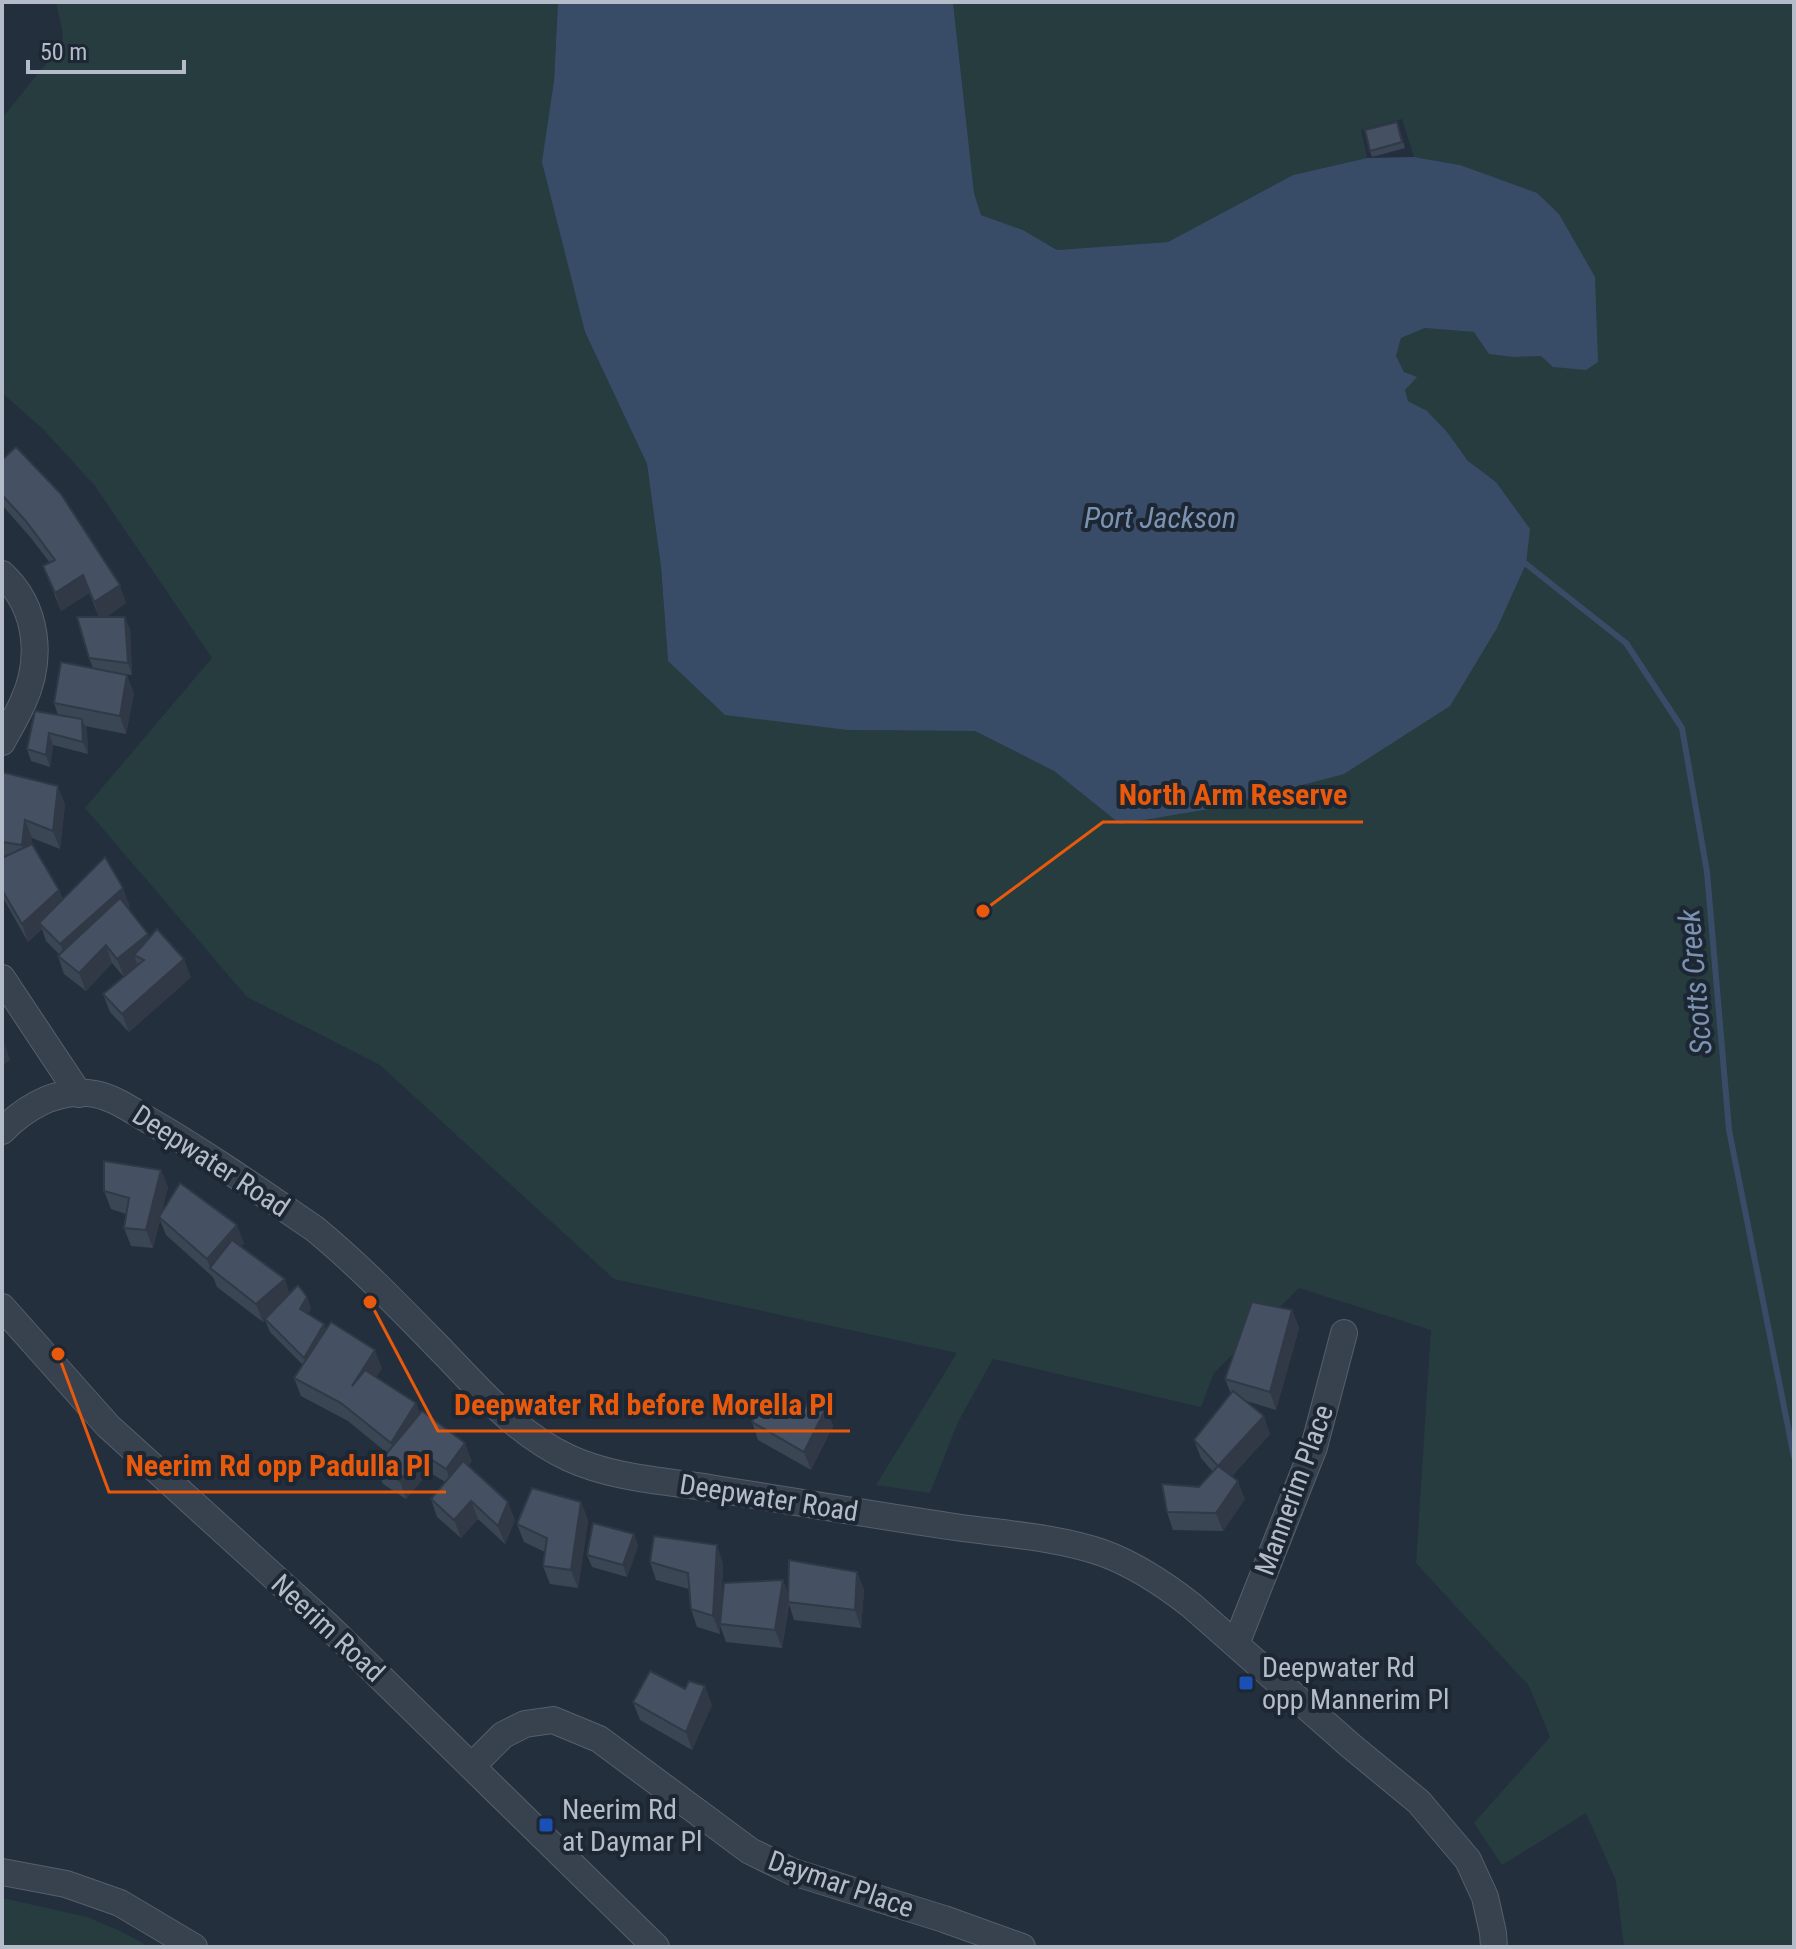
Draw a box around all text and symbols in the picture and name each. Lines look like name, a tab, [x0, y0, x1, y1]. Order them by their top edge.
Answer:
scale bar	[28, 24, 184, 74]
text: 50 m	[40, 38, 87, 66]
water label: Port Jackson	[1084, 500, 1236, 535]
callout: North Arm Reserve	[1103, 768, 1363, 822]
text: North Arm Reserve	[1119, 777, 1347, 812]
water label: Scotts Creek	[1671, 907, 1719, 1056]
street label: Deepwater Road	[126, 1098, 296, 1224]
callout: Deepwater Rd before Morella Pl	[438, 1377, 850, 1431]
text: Deepwater Rd before Morella Pl	[454, 1387, 834, 1422]
street label: Mannerim Place	[1248, 1400, 1340, 1580]
callout: Neerim Rd opp Padulla Pl	[109, 1438, 446, 1492]
text: Neerim Rd opp Padulla Pl	[125, 1448, 431, 1483]
street label: Deepwater Road	[677, 1468, 861, 1528]
street label: Neerim Road	[265, 1567, 391, 1689]
place label: Deepwater Rd opp Mannerim Pl	[1262, 1651, 1449, 1716]
marker: Deepwater Rd opp Mannerim Pl	[1237, 1674, 1255, 1692]
place label: Neerim Rd at Daymar Pl	[562, 1793, 702, 1858]
marker: Neerim Rd at Daymar Pl	[537, 1816, 555, 1834]
street label: Daymar Place	[764, 1844, 918, 1924]

